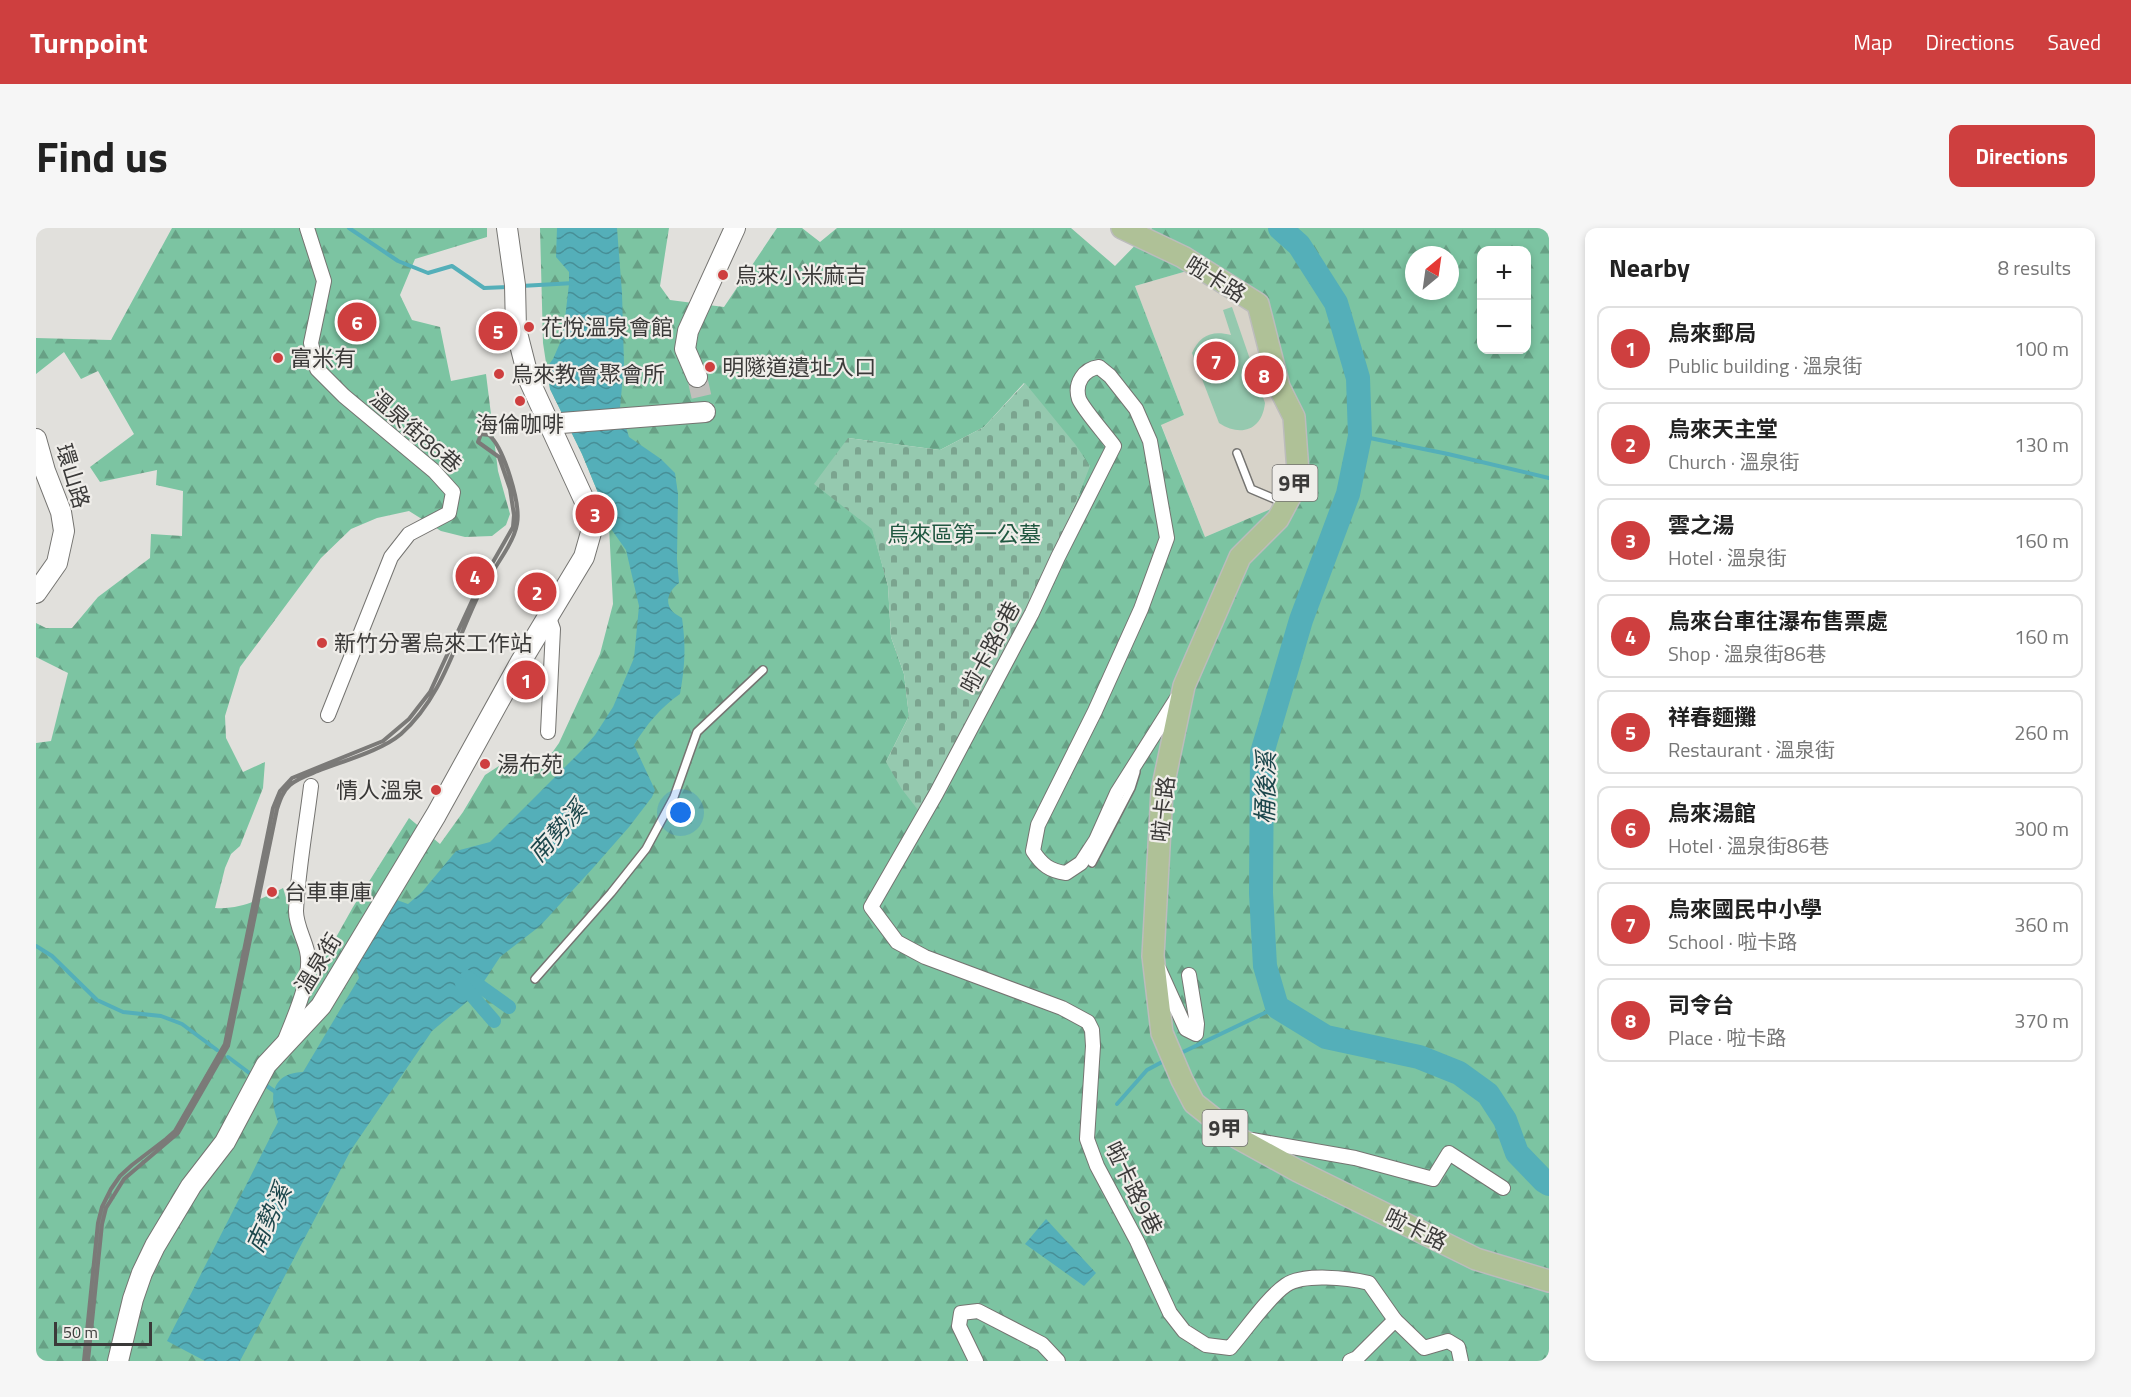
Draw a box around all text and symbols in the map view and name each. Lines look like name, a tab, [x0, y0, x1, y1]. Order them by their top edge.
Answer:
text: Turnpoint	[30, 21, 148, 64]
text: Map	[1853, 26, 1893, 58]
text: Directions	[1926, 26, 2015, 58]
text: Saved	[2048, 26, 2101, 58]
text: Find us	[36, 124, 168, 188]
button: Directions	[1949, 125, 2095, 187]
north arrow	[1405, 246, 1459, 300]
map controls	[1477, 246, 1531, 354]
button: +	[1477, 246, 1531, 300]
street label: 啦卡路	[1179, 247, 1253, 311]
text: Nearby	[1609, 248, 1690, 287]
text: 8 results	[1998, 252, 2071, 283]
place label: 烏來小米麻吉	[735, 258, 867, 292]
marker: 烏來小米麻吉	[716, 268, 730, 282]
pin: 6	[338, 300, 376, 344]
button: −	[1477, 300, 1531, 354]
pin: 5	[478, 308, 518, 354]
place label: 花悅溫泉會館	[541, 310, 673, 344]
text: 烏來郵局	[1668, 316, 1756, 350]
marker: 花悅溫泉會館	[522, 320, 536, 334]
text: 1	[1625, 333, 1636, 364]
text: 100 m	[2014, 333, 2069, 364]
pin: 7	[1196, 338, 1236, 384]
place label: 富米有	[290, 341, 356, 375]
place label: 明隧道遺址入口	[722, 350, 876, 384]
text: Public building · 溫泉街	[1668, 350, 1862, 381]
marker: 富米有	[271, 351, 285, 365]
pin: 8	[1244, 352, 1284, 398]
place label: 烏來教會聚會所	[511, 357, 665, 391]
marker: 明隧道遺址入口	[703, 360, 717, 374]
marker: 烏來教會聚會所	[492, 367, 506, 381]
street label: 溫泉街86巷	[362, 381, 470, 481]
marker: 海倫咖啡	[513, 394, 527, 408]
place label: 海倫咖啡	[476, 407, 564, 441]
text: 烏來天主堂	[1668, 412, 1778, 446]
text: 2	[1625, 429, 1636, 460]
text: 130 m	[2014, 429, 2069, 460]
street label: 環山路	[47, 439, 99, 513]
text: Church · 溫泉街	[1668, 446, 1800, 477]
road number: 9甲	[1272, 465, 1318, 501]
pin: 3	[576, 492, 614, 536]
text: 雲之湯	[1668, 508, 1734, 542]
park label: 烏來區第一公墓	[887, 517, 1041, 551]
text: 3	[1625, 525, 1636, 556]
text: 160 m	[2014, 525, 2069, 556]
text: Hotel · 溫泉街	[1668, 542, 1787, 573]
pin: 4	[456, 554, 494, 598]
pin: 2	[518, 570, 556, 614]
street label: 啦卡路9巷	[951, 595, 1029, 699]
text: 烏來台車往瀑布售票處	[1668, 604, 1888, 638]
text: 4	[1625, 621, 1636, 652]
text: 160 m	[2014, 621, 2069, 652]
place label: 新竹分署烏來工作站	[334, 626, 532, 660]
marker: 新竹分署烏來工作站	[315, 636, 329, 650]
text: Shop · 溫泉街86巷	[1668, 638, 1826, 669]
pin: 1	[506, 658, 546, 702]
text: 祥春麵攤	[1668, 700, 1756, 734]
text: 5	[1625, 717, 1636, 748]
text: 260 m	[2014, 717, 2069, 748]
text: Restaurant · 溫泉街	[1668, 734, 1835, 765]
place label: 湯布苑	[497, 747, 563, 781]
water label: 桶後溪	[1246, 749, 1284, 824]
marker: 湯布苑	[478, 757, 492, 771]
place label: 情人溫泉	[336, 773, 424, 807]
street label: 啦卡路	[1143, 774, 1183, 844]
marker: 情人溫泉	[429, 783, 443, 797]
water label: 南勢溪	[520, 790, 596, 870]
text: 烏來湯館	[1668, 796, 1756, 830]
your location	[666, 798, 695, 827]
text: 6	[1625, 813, 1636, 844]
text: 300 m	[2014, 813, 2069, 844]
text: Hotel · 溫泉街86巷	[1668, 830, 1829, 861]
place label: 台車車庫	[284, 875, 372, 909]
marker: 台車車庫	[265, 885, 279, 899]
text: 烏來國民中小學	[1668, 892, 1822, 926]
text: 7	[1625, 909, 1636, 940]
text: 360 m	[2014, 909, 2069, 940]
street label: 溫泉街	[286, 926, 350, 1000]
text: School · 啦卡路	[1668, 926, 1797, 957]
text: 司令台	[1668, 988, 1734, 1022]
text: 8	[1625, 1005, 1636, 1036]
text: 370 m	[2014, 1005, 2069, 1036]
text: Place · 啦卡路	[1668, 1022, 1786, 1053]
road number: 9甲	[1202, 1110, 1248, 1146]
street label: 啦卡路9巷	[1097, 1135, 1171, 1241]
water label: 南勢溪	[236, 1175, 301, 1258]
street label: 啦卡路	[1379, 1199, 1453, 1259]
scale bar	[54, 1319, 152, 1346]
text: 50 m	[63, 1320, 98, 1344]

